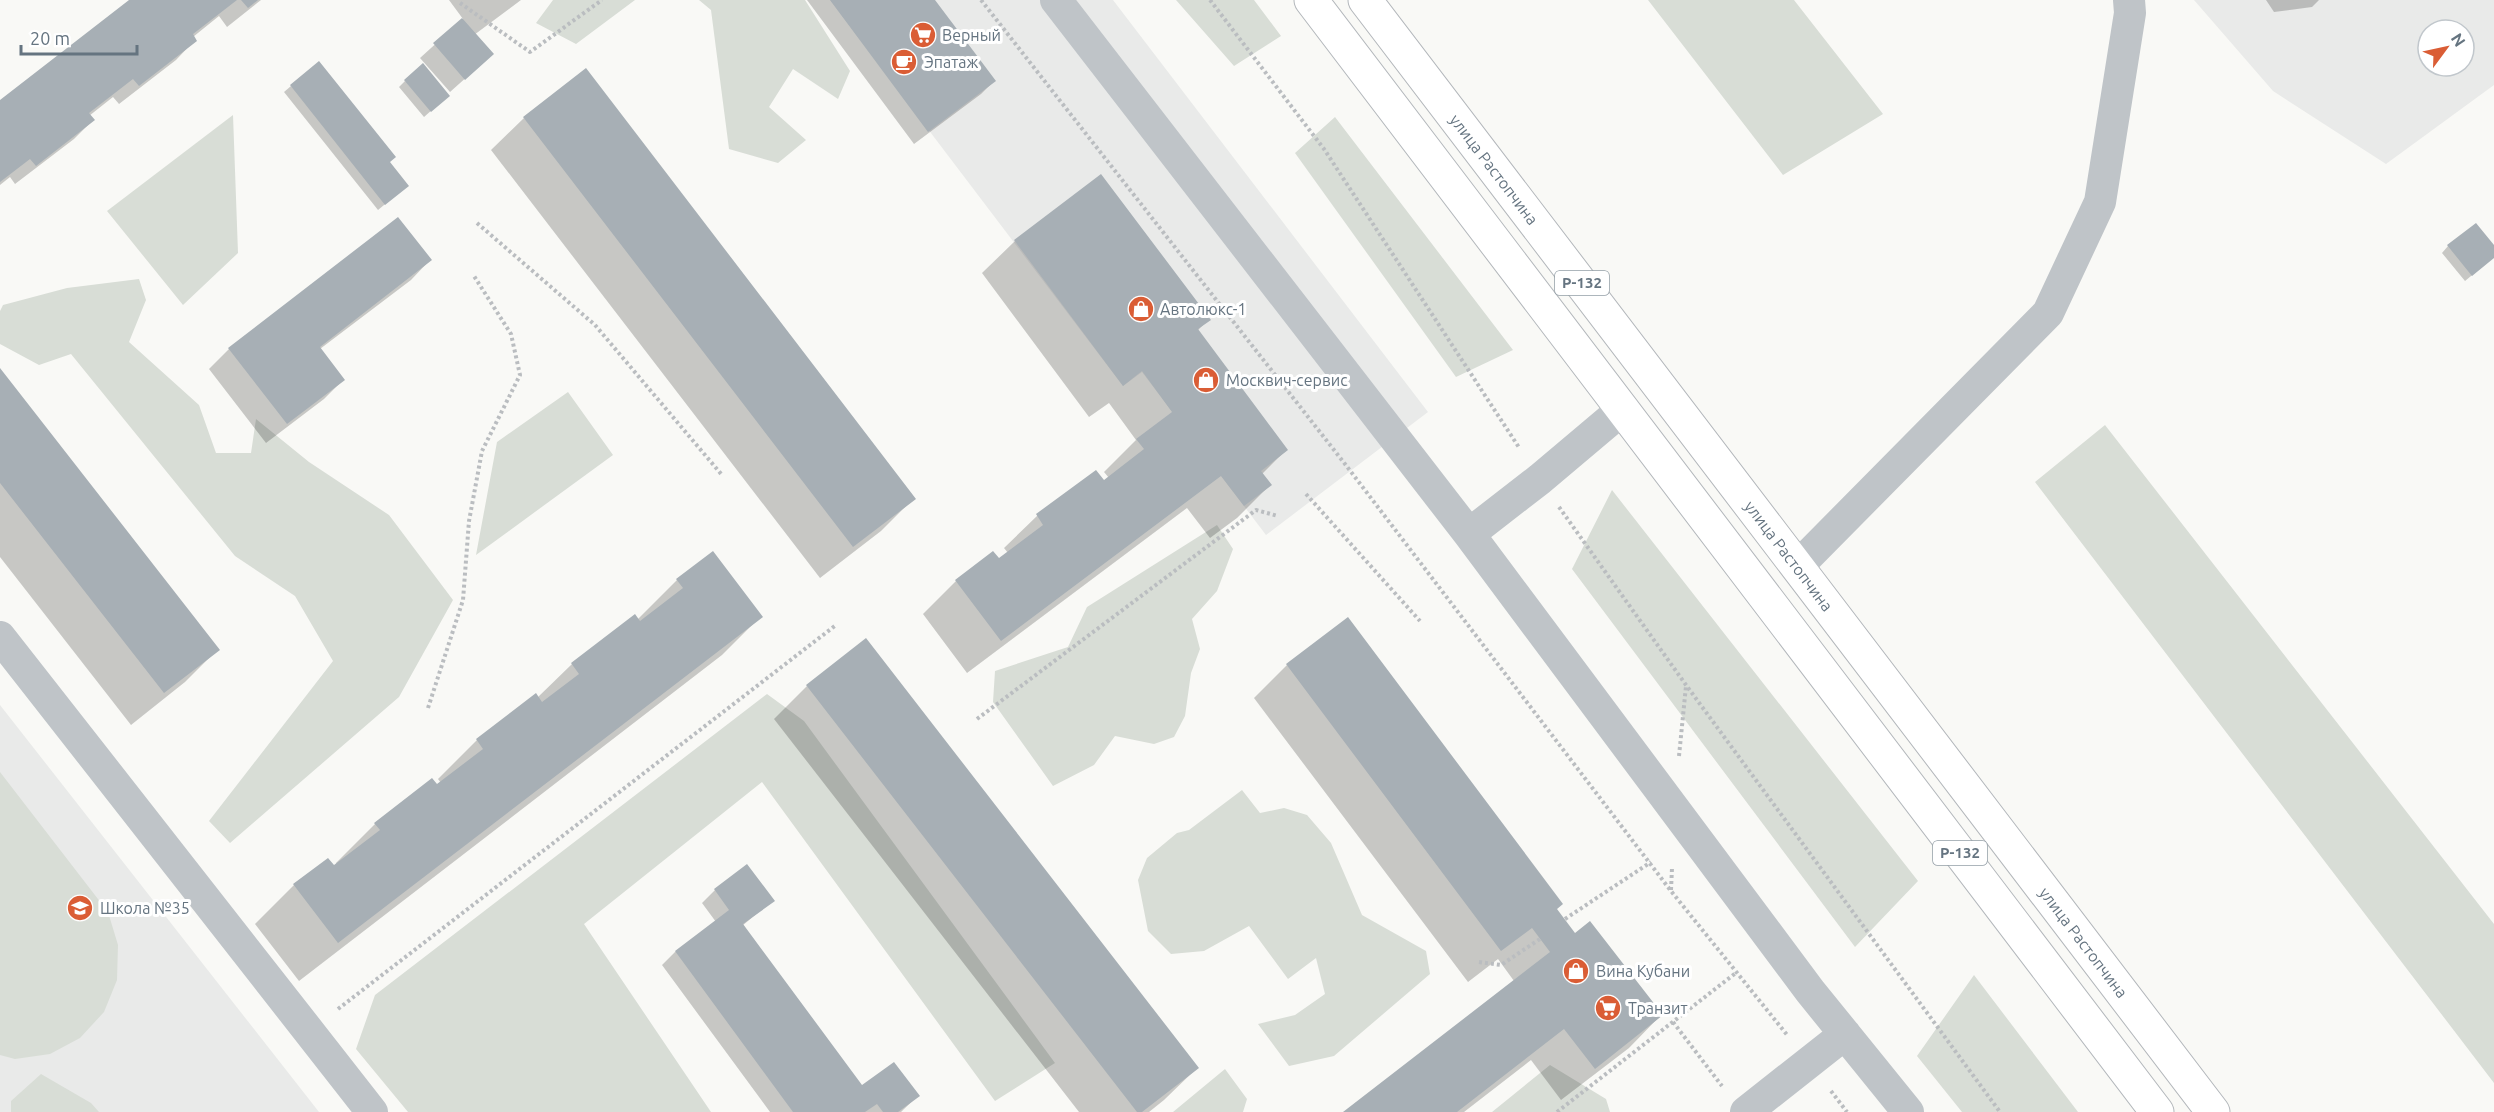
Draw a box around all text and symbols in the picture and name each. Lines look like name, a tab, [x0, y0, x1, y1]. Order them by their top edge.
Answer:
scale bar	[21, 18, 136, 56]
north arrow	[2416, 18, 2476, 78]
supermarket icon: Верный	[908, 20, 938, 50]
place label: Верный	[942, 26, 1001, 44]
text: 20 m	[30, 28, 70, 48]
text: N	[2448, 30, 2469, 50]
cafe icon: Эпатаж	[889, 47, 919, 77]
place label: Эпатаж	[924, 53, 979, 71]
street label: улица Растопчина	[1446, 111, 1542, 228]
road number: Р-132	[1555, 271, 1609, 295]
shop icon: Автолюкс-1	[1126, 294, 1156, 324]
place label: Автолюкс-1	[1160, 300, 1247, 318]
shop icon: Москвич-сервис	[1191, 365, 1221, 395]
place label: Москвич-сервис	[1226, 371, 1348, 389]
street label: улица Растопчина	[1741, 497, 1837, 615]
road number: Р-132	[1933, 841, 1987, 865]
street label: улица Растопчина	[2036, 884, 2131, 1001]
school or university icon: Школа №35	[65, 893, 95, 923]
place label: Школа №35	[100, 899, 190, 917]
shop icon: Вина Кубани	[1561, 956, 1591, 986]
place label: Вина Кубани	[1596, 962, 1690, 980]
supermarket icon: Транзит	[1593, 993, 1623, 1023]
place label: Транзит	[1628, 999, 1688, 1017]

